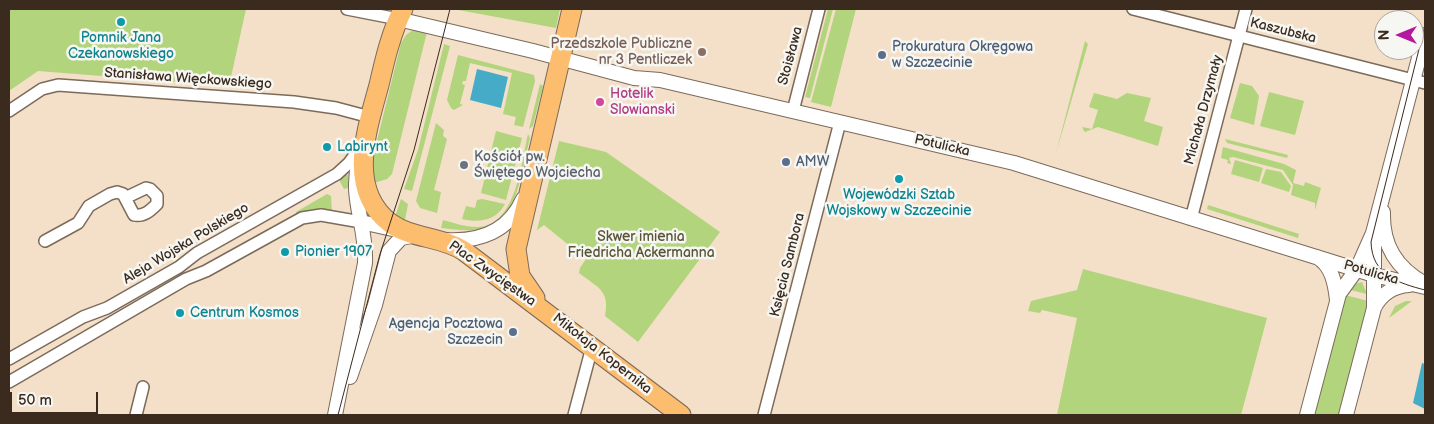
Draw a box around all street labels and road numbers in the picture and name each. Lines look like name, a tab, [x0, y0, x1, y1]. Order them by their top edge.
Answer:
street label: Kaszubska	[1248, 15, 1318, 47]
street label: Stoisława	[775, 25, 807, 87]
street label: Michała Drzymały	[1181, 53, 1227, 167]
street label: Stanisława Więckowskiego	[104, 65, 272, 93]
street label: Potulicka	[913, 131, 971, 161]
street label: Aleja Wojska Polskiego	[120, 200, 252, 288]
street label: Księcia Sambora	[767, 211, 809, 319]
street label: Plac Zwycięstwa	[445, 238, 539, 310]
street label: Potulicka	[1342, 257, 1400, 289]
street label: Mikołaja Kopernika	[549, 310, 655, 398]

